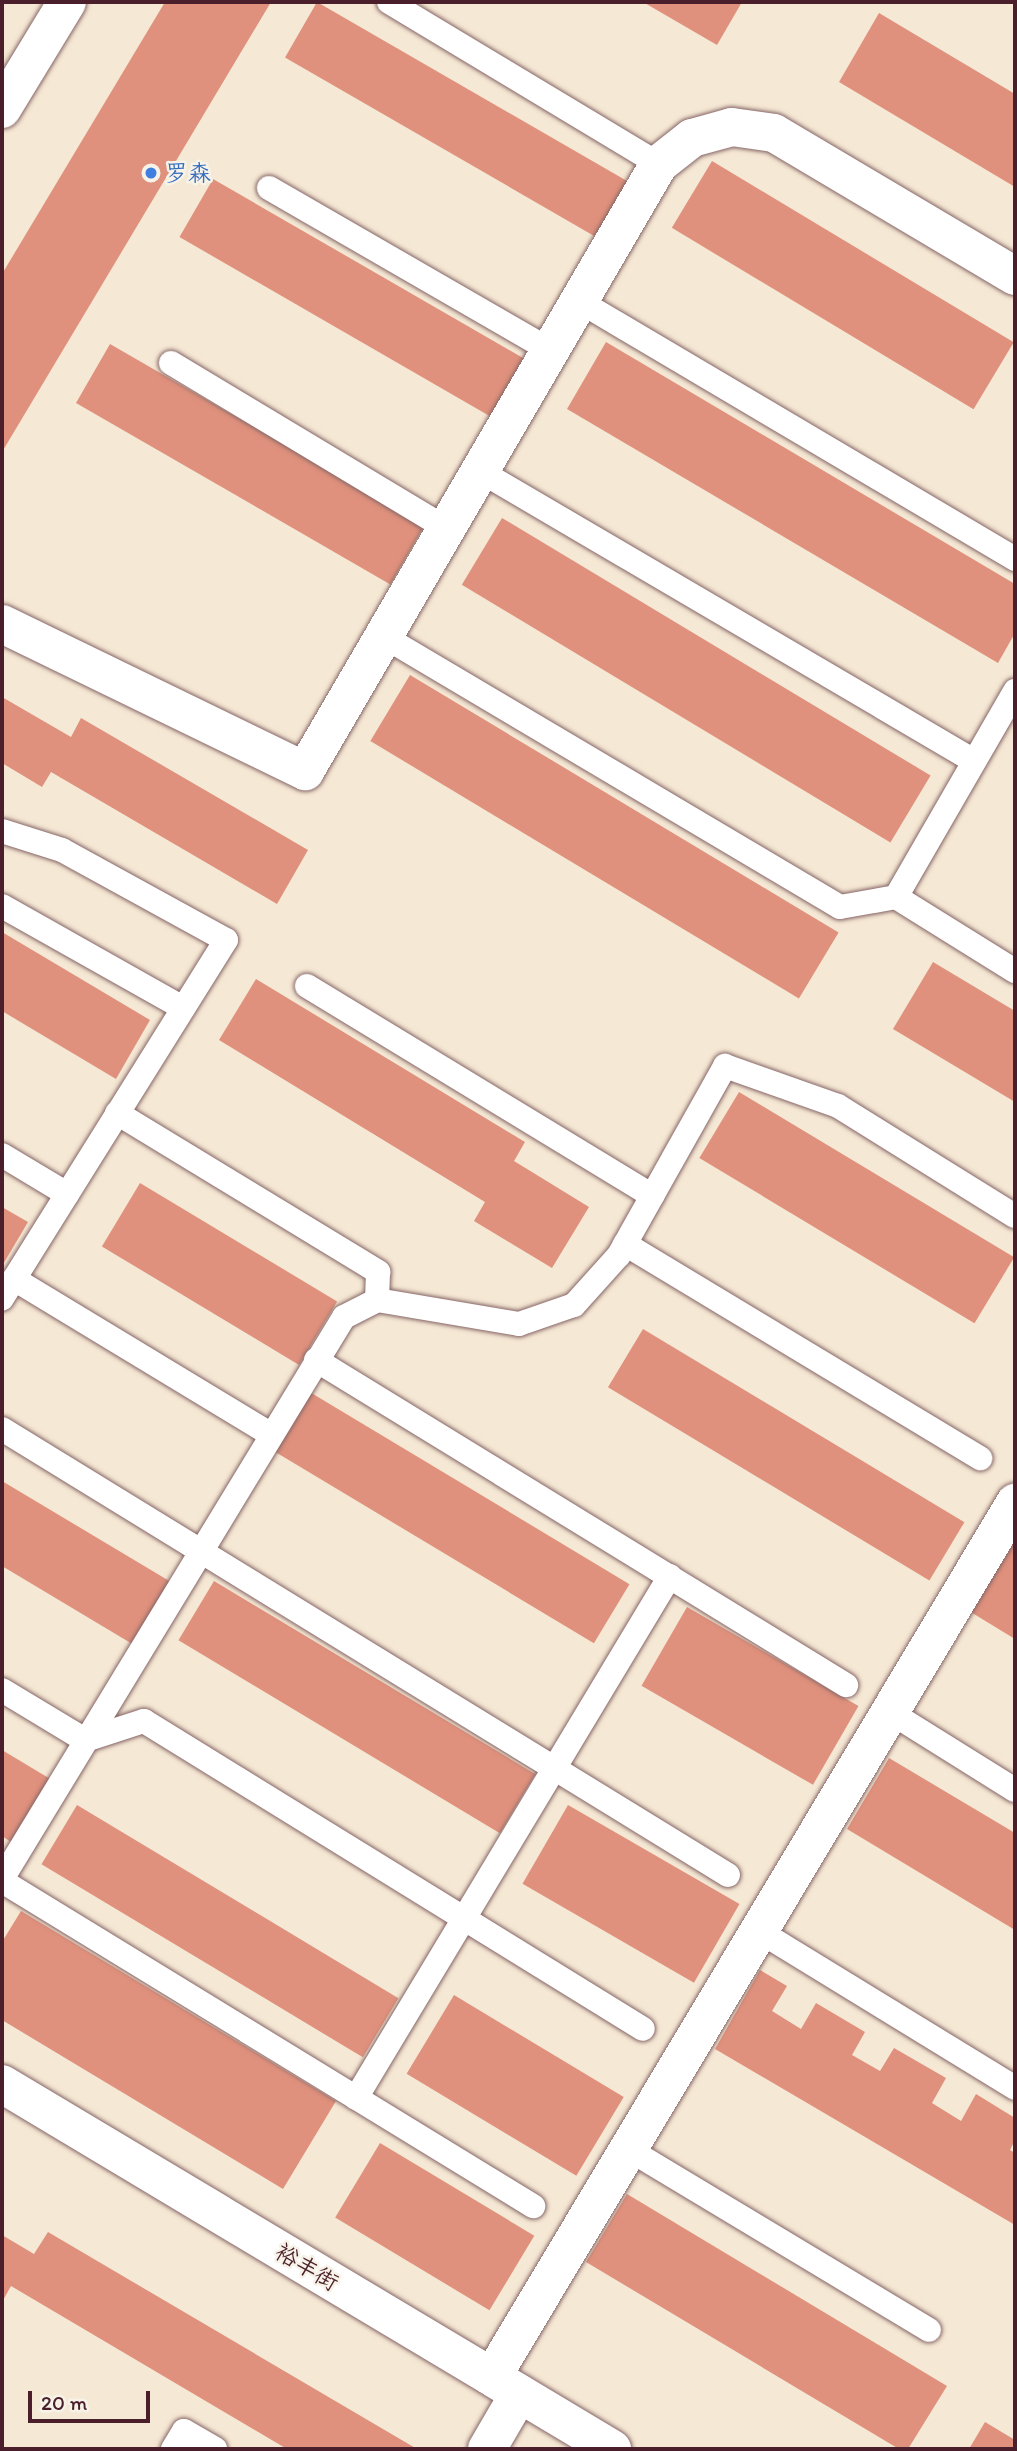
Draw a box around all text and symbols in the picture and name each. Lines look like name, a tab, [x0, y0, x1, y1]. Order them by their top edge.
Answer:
place label: 罗森	[165, 159, 211, 187]
marker: 罗森	[143, 165, 159, 181]
street label: 裕丰街	[270, 2237, 344, 2297]
scale bar	[32, 2378, 154, 2422]
text: 20 m	[41, 2390, 87, 2415]

